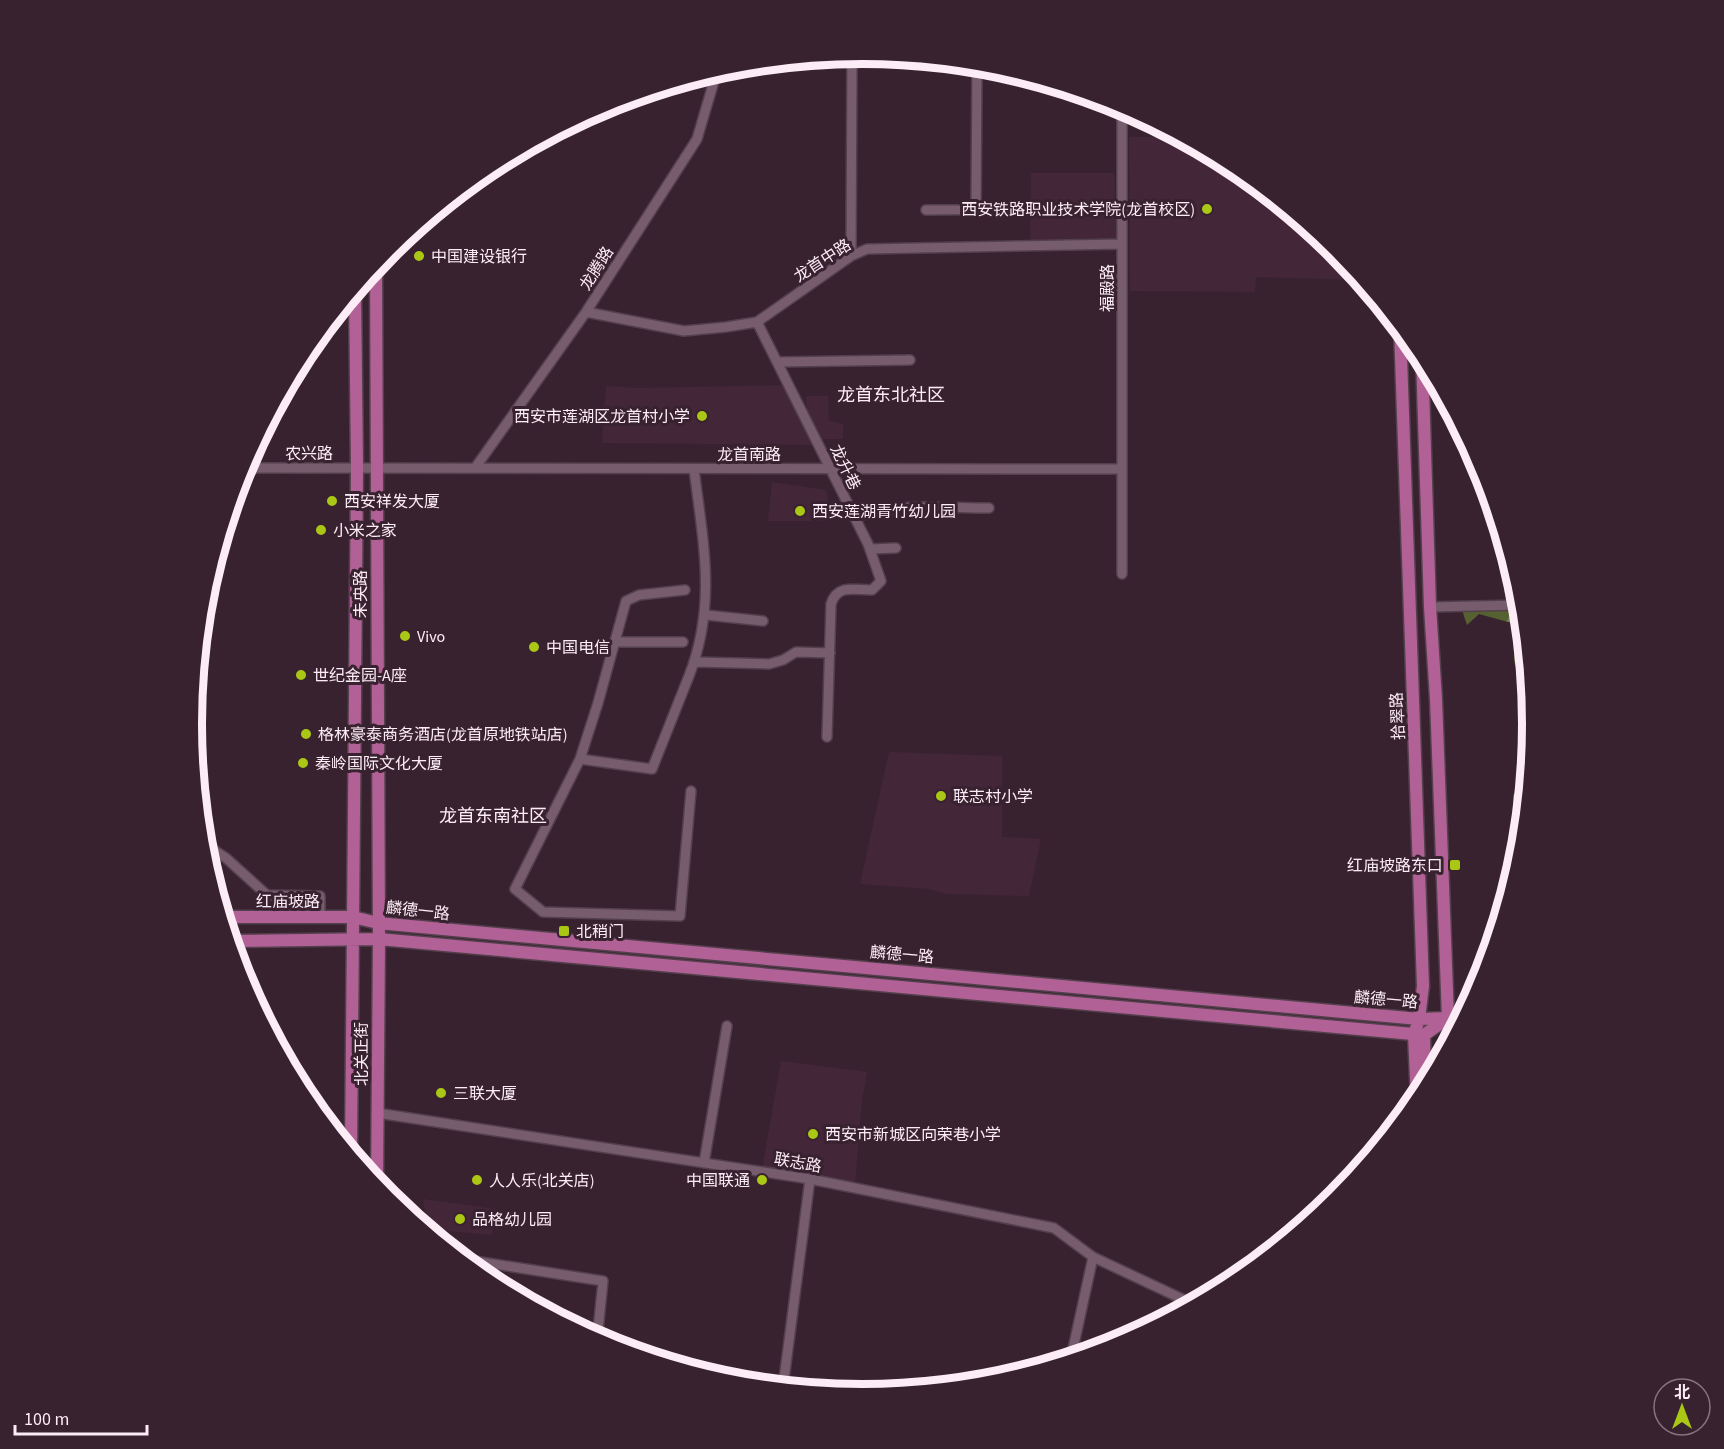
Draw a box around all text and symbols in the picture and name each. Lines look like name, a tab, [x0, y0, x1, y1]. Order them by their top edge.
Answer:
place label: 西安铁路职业技术学院(龙首校区)	[961, 199, 1195, 221]
marker: 西安铁路职业技术学院(龙首校区)	[1200, 202, 1214, 216]
street label: 龙首中路	[790, 234, 855, 287]
street label: 龙腾路	[575, 242, 619, 295]
place label: 中国建设银行	[431, 246, 527, 268]
marker: 中国建设银行	[412, 249, 426, 263]
street label: 福殿路	[1097, 264, 1119, 312]
district label: 龙首东北社区	[837, 383, 945, 408]
place label: 西安市莲湖区龙首村小学	[514, 406, 690, 428]
marker: 西安市莲湖区龙首村小学	[695, 409, 709, 423]
street label: 龙升巷	[825, 441, 866, 494]
street label: 农兴路	[285, 443, 333, 465]
street label: 龙首南路	[717, 444, 781, 466]
place label: 西安祥发大厦	[344, 491, 440, 513]
marker: 西安祥发大厦	[325, 494, 339, 508]
place label: 西安莲湖青竹幼儿园	[812, 501, 956, 523]
marker: 西安莲湖青竹幼儿园	[793, 504, 807, 518]
place label: 小米之家	[333, 520, 397, 542]
marker: 小米之家	[314, 523, 328, 537]
street label: 未央路	[350, 570, 372, 618]
place label: Vivo	[417, 626, 445, 648]
marker: Vivo	[398, 629, 412, 643]
place label: 中国电信	[546, 637, 610, 659]
marker: 中国电信	[527, 640, 541, 654]
place label: 世纪金园-A座	[313, 665, 407, 687]
marker: 世纪金园-A座	[294, 668, 308, 682]
street label: 拾翠路	[1386, 691, 1410, 740]
place label: 格林豪泰商务酒店(龙首原地铁站店)	[318, 724, 568, 746]
marker: 格林豪泰商务酒店(龙首原地铁站店)	[299, 727, 313, 741]
place label: 秦岭国际文化大厦	[315, 753, 443, 775]
marker: 秦岭国际文化大厦	[296, 756, 310, 770]
place label: 联志村小学	[953, 786, 1033, 808]
marker: 联志村小学	[934, 789, 948, 803]
district label: 龙首东南社区	[439, 804, 547, 829]
place label: 红庙坡路东口	[1347, 855, 1443, 877]
marker: 红庙坡路东口	[1448, 858, 1462, 872]
street label: 红庙坡路	[256, 891, 320, 913]
street label: 麟德一路	[385, 897, 451, 925]
place label: 北稍门	[576, 921, 624, 943]
marker: 北稍门	[557, 924, 571, 938]
street label: 麟德一路	[869, 941, 935, 969]
street label: 麟德一路	[1353, 986, 1419, 1014]
street label: 北关正街	[351, 1022, 373, 1086]
place label: 三联大厦	[453, 1083, 517, 1105]
marker: 三联大厦	[434, 1086, 448, 1100]
place label: 西安市新城区向荣巷小学	[825, 1124, 1001, 1146]
marker: 西安市新城区向荣巷小学	[806, 1127, 820, 1141]
street label: 联志路	[772, 1148, 823, 1178]
place label: 人人乐(北关店)	[489, 1170, 595, 1192]
place label: 中国联通	[686, 1170, 750, 1192]
marker: 人人乐(北关店)	[470, 1173, 484, 1187]
marker: 中国联通	[755, 1173, 769, 1187]
place label: 品格幼儿园	[472, 1209, 552, 1231]
marker: 品格幼儿园	[453, 1212, 467, 1226]
north arrow	[1652, 1377, 1712, 1437]
text: 北	[1674, 1382, 1690, 1404]
scale bar	[15, 1398, 147, 1436]
text: 100 m	[24, 1407, 69, 1432]

